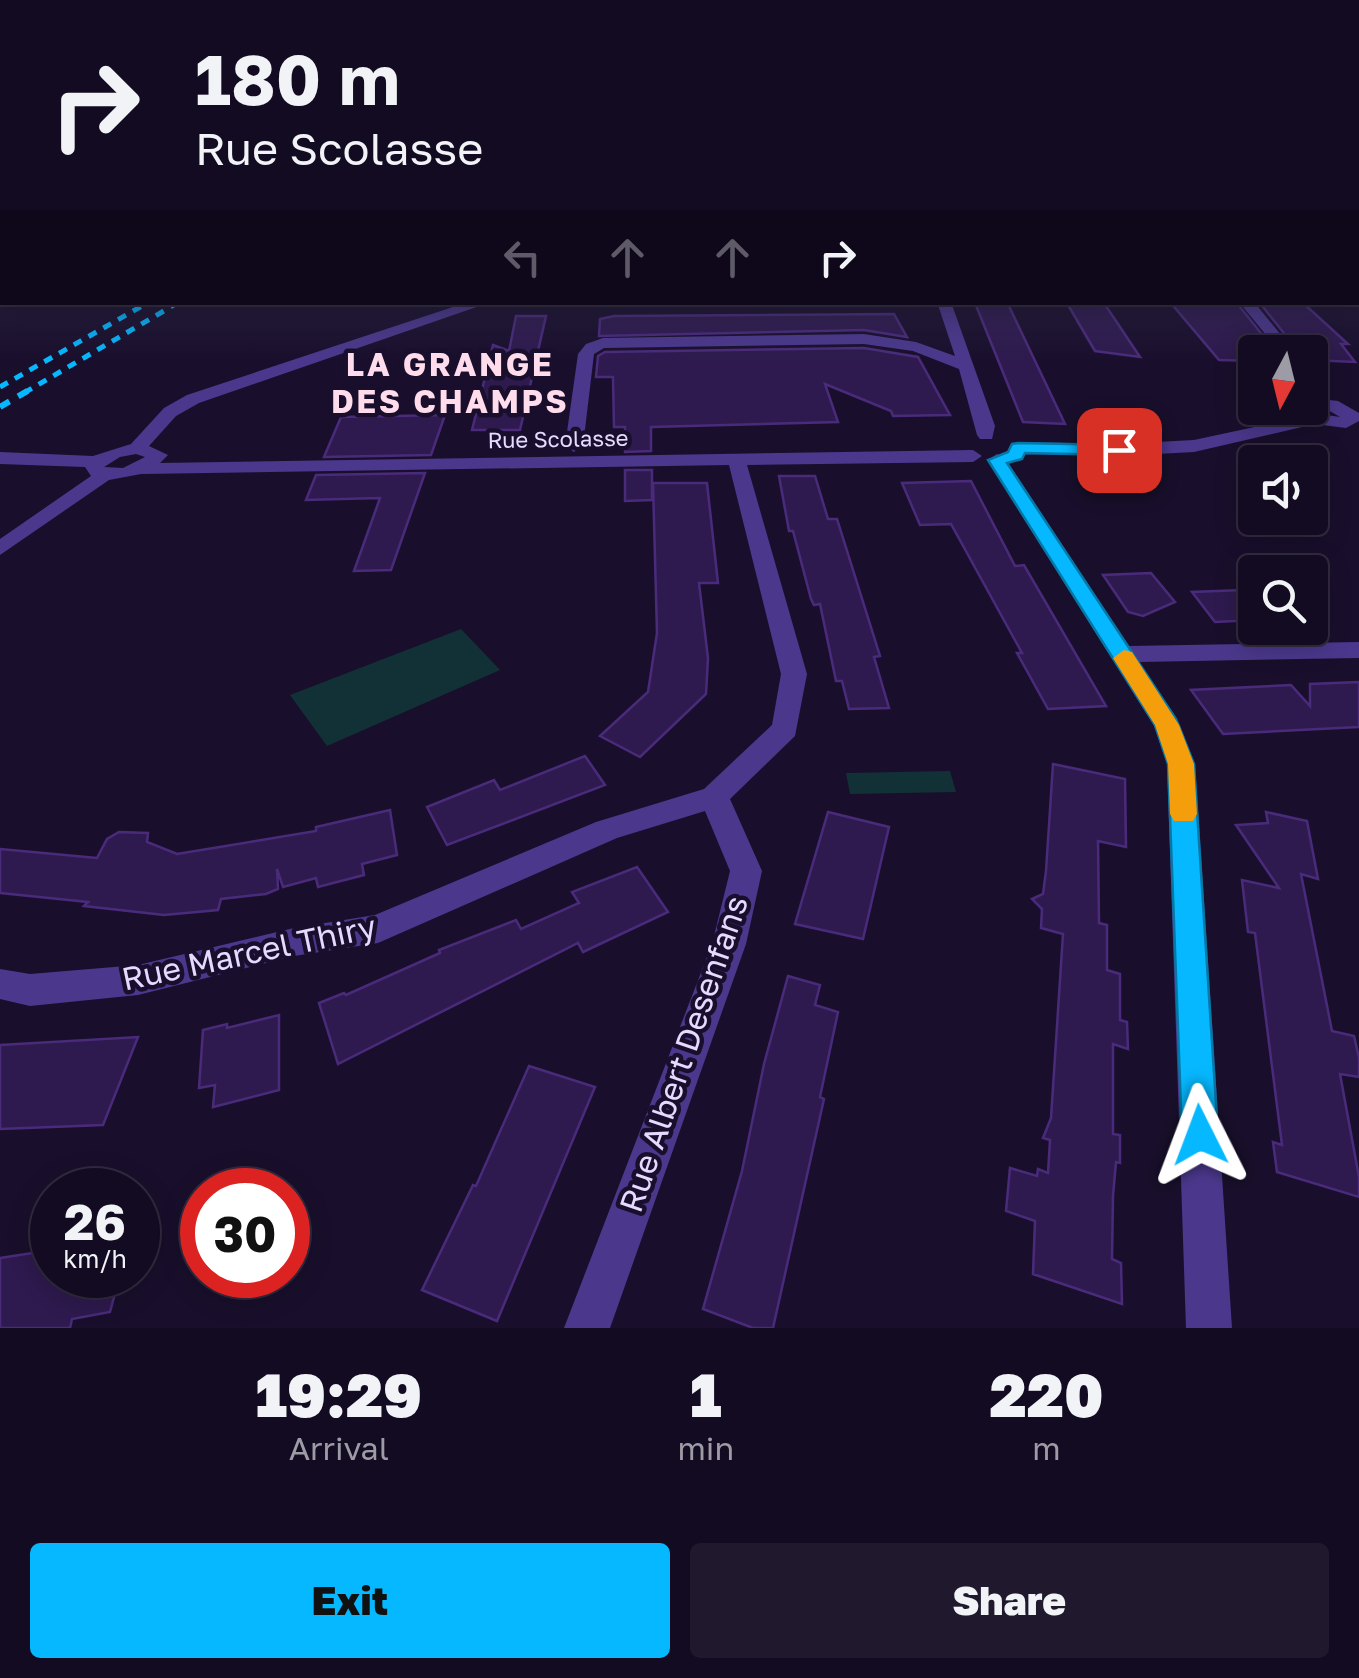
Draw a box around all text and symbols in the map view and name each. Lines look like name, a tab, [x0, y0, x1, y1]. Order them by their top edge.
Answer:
text: 180 m	[195, 36, 400, 120]
icon: right	[30, 40, 160, 170]
text: Rue Scolasse	[195, 121, 483, 175]
icon: left	[495, 230, 550, 285]
icon: ahead	[600, 230, 655, 285]
icon: ahead	[705, 230, 760, 285]
icon: right	[810, 230, 865, 285]
north arrow	[1238, 335, 1328, 425]
map controls	[1238, 335, 1328, 645]
district label: LA GRANGE DES CHAMPS	[331, 345, 569, 420]
pin	[1077, 408, 1162, 493]
icon: arrive	[1092, 423, 1147, 478]
street label: Rue Scolasse	[487, 424, 629, 453]
button: sound	[1238, 445, 1328, 535]
button: search	[1238, 555, 1328, 645]
street label: Rue Albert Desenfans	[611, 890, 755, 1217]
street label: Rue Marcel Thiry	[118, 907, 379, 997]
position arrow	[1148, 1083, 1252, 1187]
speed limit sign: 30	[180, 1168, 310, 1298]
text: 26	[64, 1191, 126, 1251]
text: km/h	[63, 1243, 127, 1274]
text: 19:29	[255, 1358, 422, 1430]
text: 1	[690, 1358, 722, 1430]
text: 220	[990, 1358, 1104, 1430]
text: Arrival	[289, 1429, 389, 1467]
text: min	[678, 1429, 734, 1467]
text: m	[1032, 1429, 1061, 1467]
button: Exit	[30, 1543, 670, 1658]
button: Share	[690, 1543, 1329, 1658]

